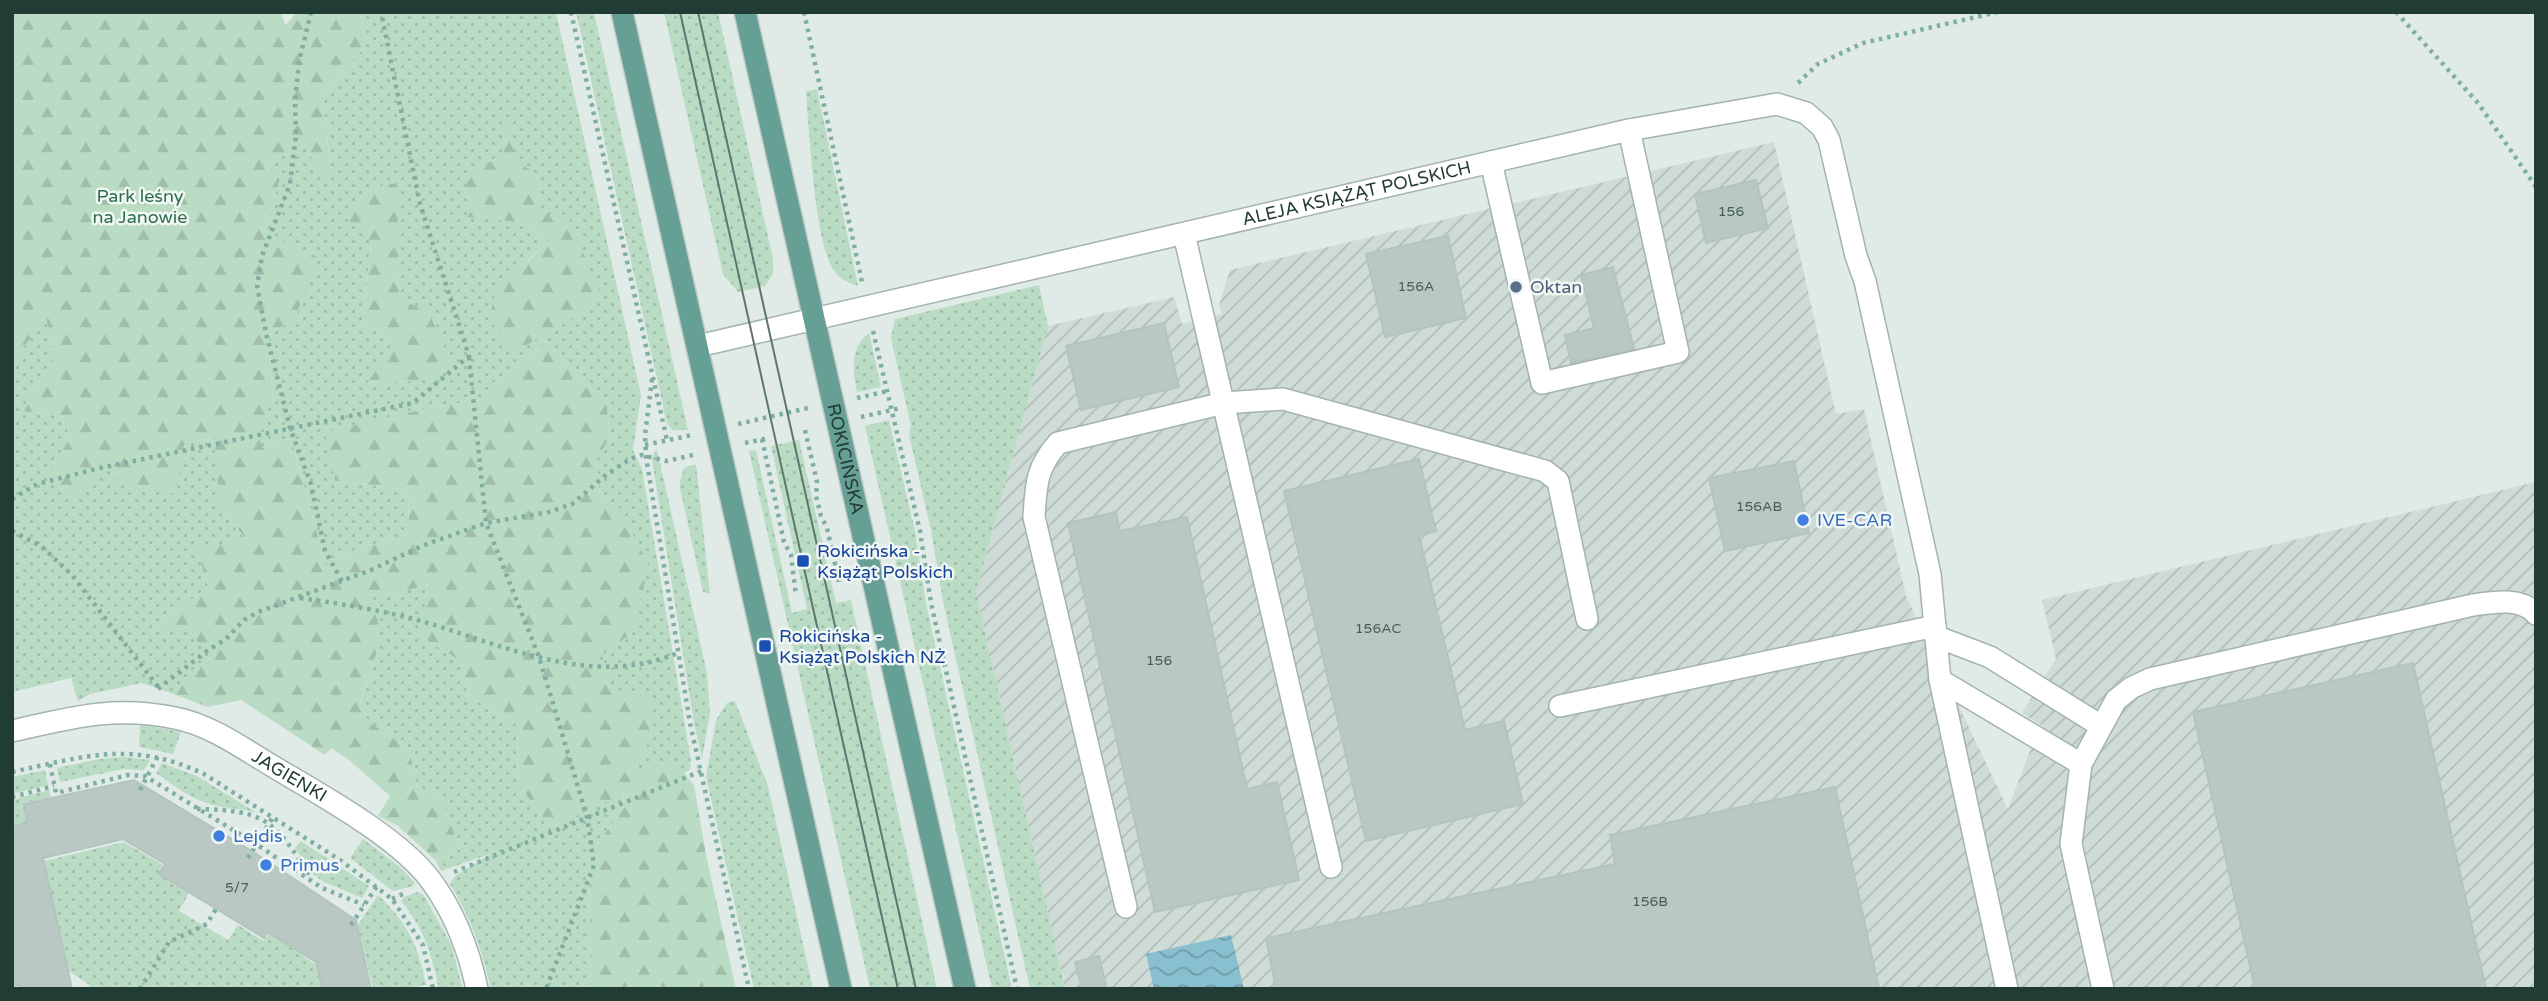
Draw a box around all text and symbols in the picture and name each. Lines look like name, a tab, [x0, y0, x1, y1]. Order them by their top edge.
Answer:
street label: ALEJA KSIĄŻĄT POLSKICH	[1240, 156, 1473, 230]
park label: Park leśny na Janowie	[93, 185, 187, 228]
house number: 156	[1718, 203, 1744, 220]
place label: Oktan	[1530, 276, 1582, 298]
house number: 156A	[1398, 278, 1434, 295]
marker: Oktan	[1508, 279, 1524, 295]
street label: ROKICIŃSKA	[822, 401, 869, 516]
house number: 156AB	[1736, 498, 1782, 515]
place label: IVE-CAR	[1817, 509, 1892, 531]
marker: IVE-CAR	[1795, 512, 1811, 528]
place label: Rokicińska - Książąt Polskich	[817, 540, 953, 583]
marker: Rokicińska - Książąt Polskich	[795, 553, 811, 569]
house number: 156AC	[1355, 620, 1401, 637]
place label: Rokicińska - Książąt Polskich NŻ	[779, 625, 946, 668]
marker: Rokicińska - Książąt Polskich NŻ	[757, 638, 773, 654]
house number: 156	[1146, 652, 1172, 669]
street label: JAGIENKI	[248, 745, 331, 807]
place label: Lejdis	[233, 825, 283, 847]
marker: Lejdis	[211, 828, 227, 844]
place label: Primus	[280, 854, 339, 876]
marker: Primus	[258, 857, 274, 873]
house number: 5/7	[225, 879, 249, 896]
house number: 156B	[1632, 893, 1668, 910]

